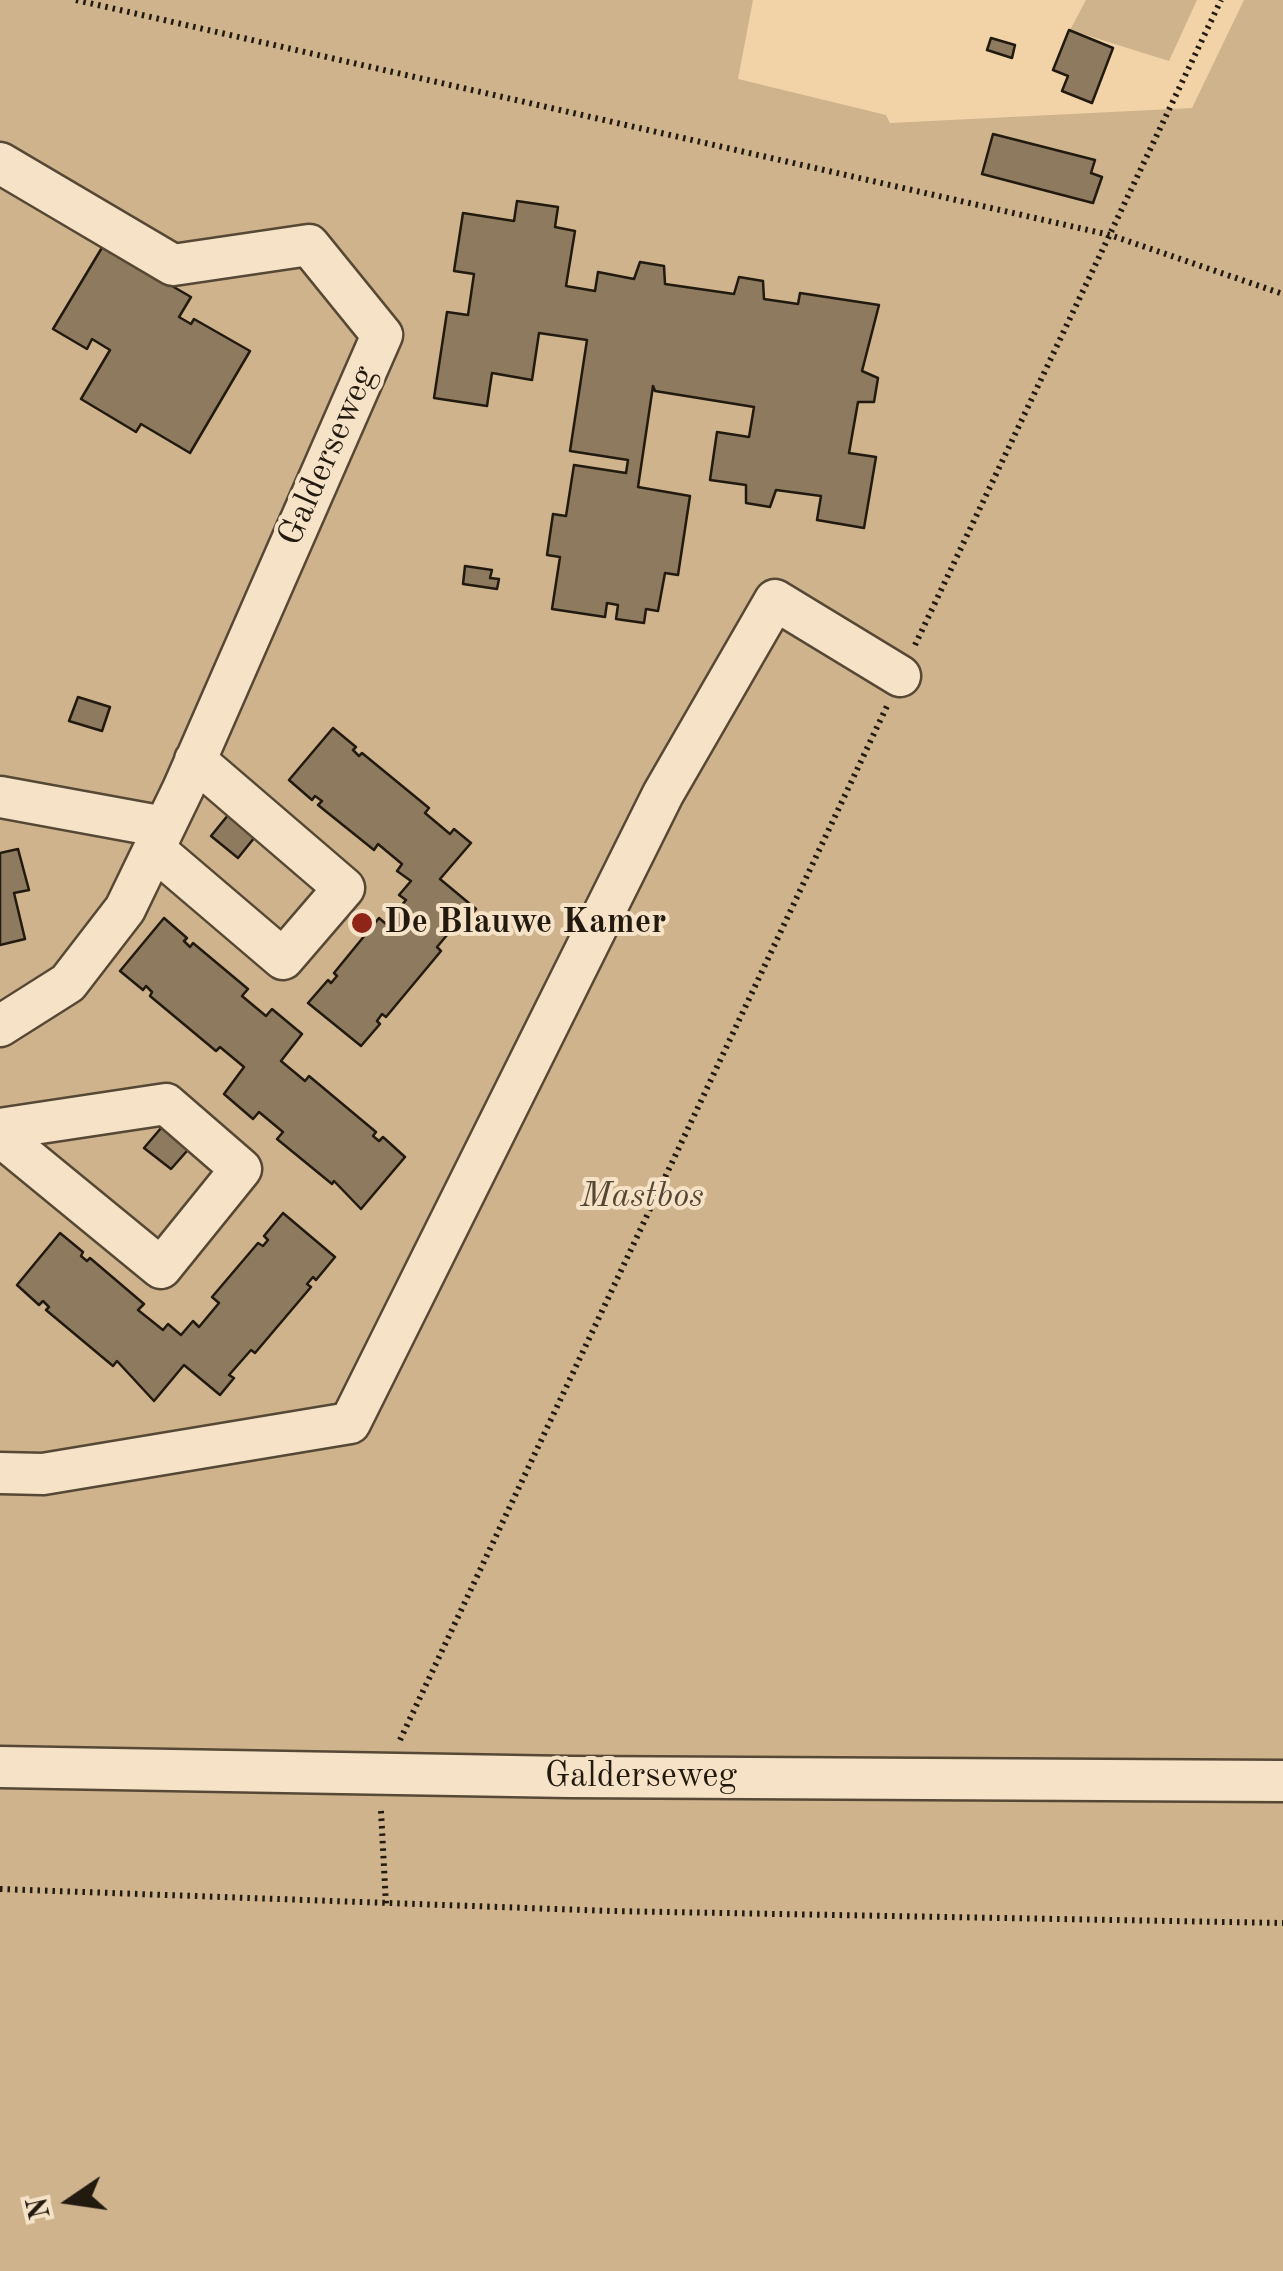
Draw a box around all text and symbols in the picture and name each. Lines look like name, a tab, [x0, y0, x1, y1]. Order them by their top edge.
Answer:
street label: Galderseweg	[270, 360, 386, 552]
place label: De Blauwe Kamer	[384, 902, 666, 944]
marker: De Blauwe Kamer	[349, 910, 375, 936]
park label: Mastbos	[580, 1176, 704, 1218]
street label: Galderseweg	[545, 1756, 737, 1798]
north arrow	[20, 2151, 120, 2251]
text: N	[25, 2194, 57, 2221]

